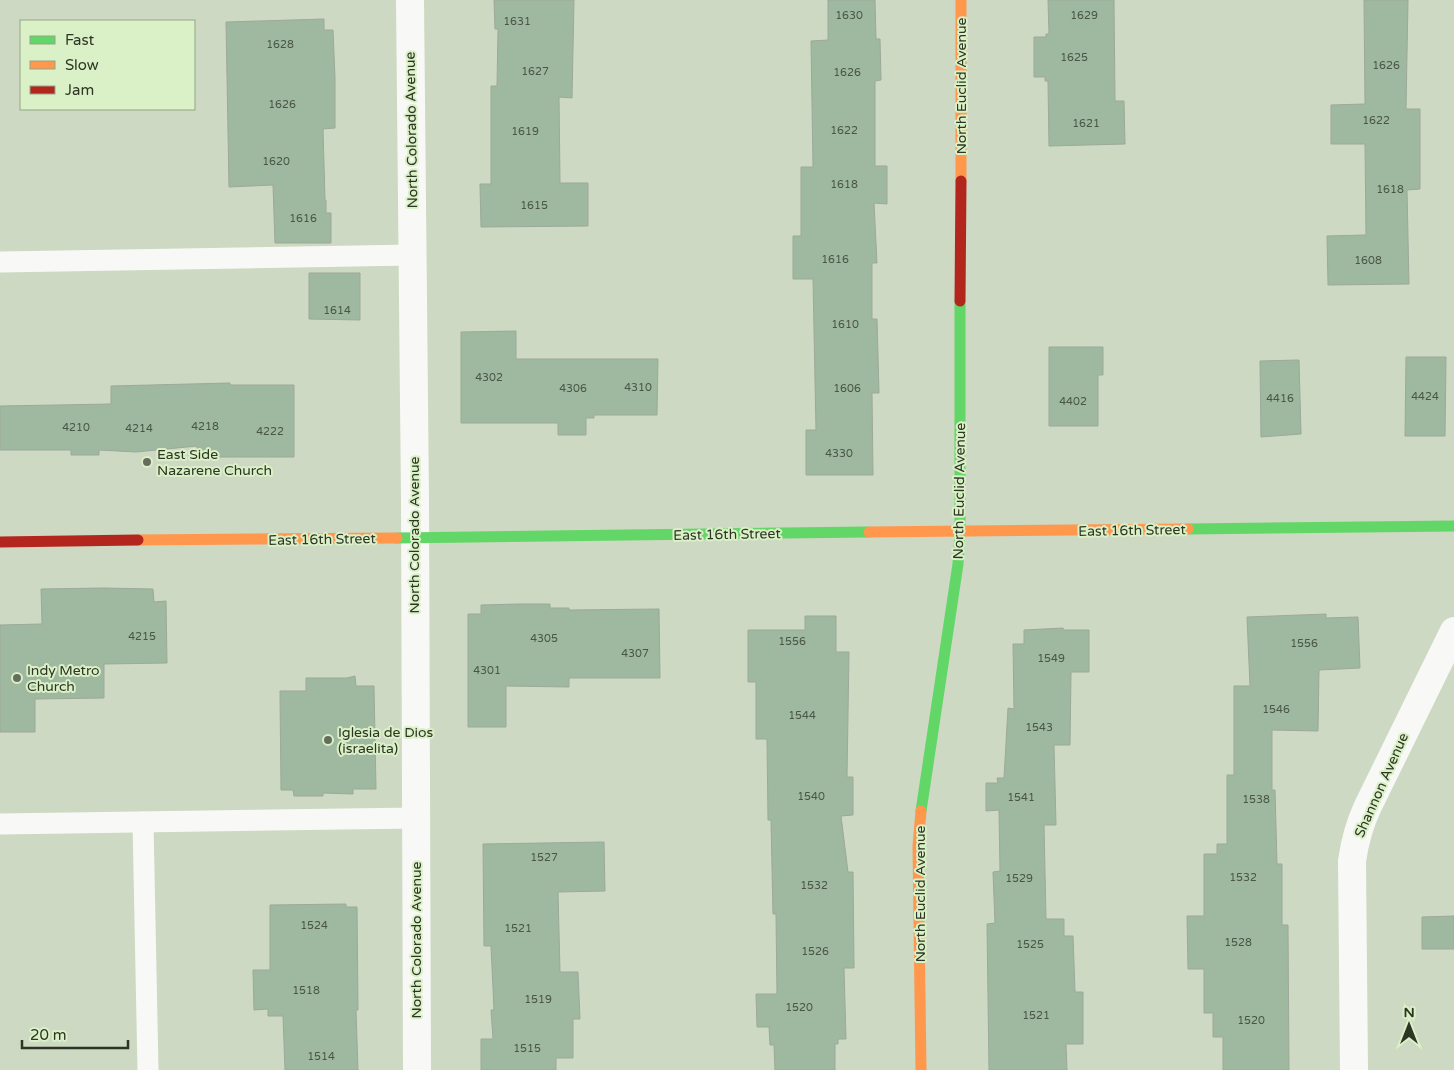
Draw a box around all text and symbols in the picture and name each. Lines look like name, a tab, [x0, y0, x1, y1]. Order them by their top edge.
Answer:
house number: 1630	[835, 9, 863, 22]
house number: 1629	[1070, 9, 1098, 22]
house number: 1631	[503, 15, 531, 28]
street label: North Euclid Avenue	[953, 18, 970, 154]
legend	[20, 20, 195, 110]
text: Fast	[65, 31, 95, 49]
house number: 1628	[266, 38, 294, 51]
street label: North Colorado Avenue	[402, 51, 421, 209]
house number: 1625	[1060, 51, 1088, 64]
text: Slow	[65, 56, 99, 74]
house number: 1626	[1372, 59, 1400, 72]
house number: 1627	[521, 65, 549, 78]
house number: 1626	[833, 66, 861, 79]
text: Jam	[65, 81, 94, 99]
house number: 1626	[268, 98, 296, 111]
house number: 1622	[1362, 114, 1390, 127]
house number: 1621	[1072, 117, 1100, 130]
house number: 1622	[830, 124, 858, 137]
house number: 1619	[511, 125, 539, 138]
house number: 1620	[262, 155, 290, 168]
house number: 1618	[830, 178, 858, 191]
house number: 1618	[1376, 183, 1404, 196]
house number: 1615	[520, 199, 548, 212]
house number: 1616	[289, 212, 317, 225]
house number: 1616	[821, 253, 849, 266]
house number: 1608	[1354, 254, 1382, 267]
house number: 1614	[323, 304, 351, 317]
house number: 1610	[831, 318, 859, 331]
house number: 4302	[475, 371, 503, 384]
house number: 4310	[624, 381, 652, 394]
house number: 4306	[559, 382, 587, 395]
house number: 1606	[833, 382, 861, 395]
house number: 4424	[1411, 390, 1439, 403]
house number: 4416	[1266, 392, 1294, 405]
house number: 4402	[1059, 395, 1087, 408]
house number: 4218	[191, 420, 219, 433]
house number: 4210	[62, 421, 90, 434]
house number: 4214	[125, 422, 153, 435]
street label: North Euclid Avenue	[950, 422, 969, 560]
house number: 4222	[256, 425, 284, 438]
place label: East Side Nazarene Church	[157, 446, 272, 479]
house number: 4330	[825, 447, 853, 460]
marker: East Side Nazarene Church	[141, 456, 153, 468]
street label: North Colorado Avenue	[406, 457, 423, 613]
street label: East 16th Street	[1078, 521, 1187, 540]
street label: East 16th Street	[673, 525, 782, 544]
street label: East 16th Street	[268, 530, 377, 549]
house number: 4215	[128, 630, 156, 643]
house number: 4305	[530, 632, 558, 645]
house number: 1556	[778, 635, 806, 648]
house number: 1556	[1290, 637, 1318, 650]
house number: 4307	[621, 647, 649, 660]
house number: 1549	[1037, 652, 1065, 665]
place label: Indy Metro Church	[27, 662, 100, 695]
house number: 4301	[473, 664, 501, 677]
marker: Indy Metro Church	[11, 672, 23, 684]
house number: 1546	[1262, 703, 1290, 716]
house number: 1544	[788, 709, 816, 722]
house number: 1543	[1025, 721, 1053, 734]
place label: Iglesia de Dios (israelita)	[338, 724, 434, 757]
street label: Shannon Avenue	[1351, 730, 1412, 840]
marker: Iglesia de Dios (israelita)	[322, 734, 334, 746]
house number: 1540	[797, 790, 825, 803]
house number: 1541	[1007, 791, 1035, 804]
house number: 1538	[1242, 793, 1270, 806]
street label: North Euclid Avenue	[912, 826, 929, 962]
house number: 1527	[530, 851, 558, 864]
street label: North Colorado Avenue	[408, 862, 425, 1018]
house number: 1532	[1229, 871, 1257, 884]
house number: 1529	[1005, 872, 1033, 885]
house number: 1532	[800, 879, 828, 892]
house number: 1524	[300, 919, 328, 932]
house number: 1521	[504, 922, 532, 935]
house number: 1528	[1224, 936, 1252, 949]
house number: 1525	[1016, 938, 1044, 951]
house number: 1526	[801, 945, 829, 958]
house number: 1518	[292, 984, 320, 997]
house number: 1519	[524, 993, 552, 1006]
north arrow	[1384, 1000, 1434, 1050]
house number: 1520	[785, 1001, 813, 1014]
text: N	[1403, 1004, 1415, 1021]
house number: 1521	[1022, 1009, 1050, 1022]
house number: 1520	[1237, 1014, 1265, 1027]
scale bar	[22, 1018, 129, 1050]
text: 20 m	[30, 1026, 67, 1044]
house number: 1515	[513, 1042, 541, 1055]
house number: 1514	[307, 1050, 335, 1063]

